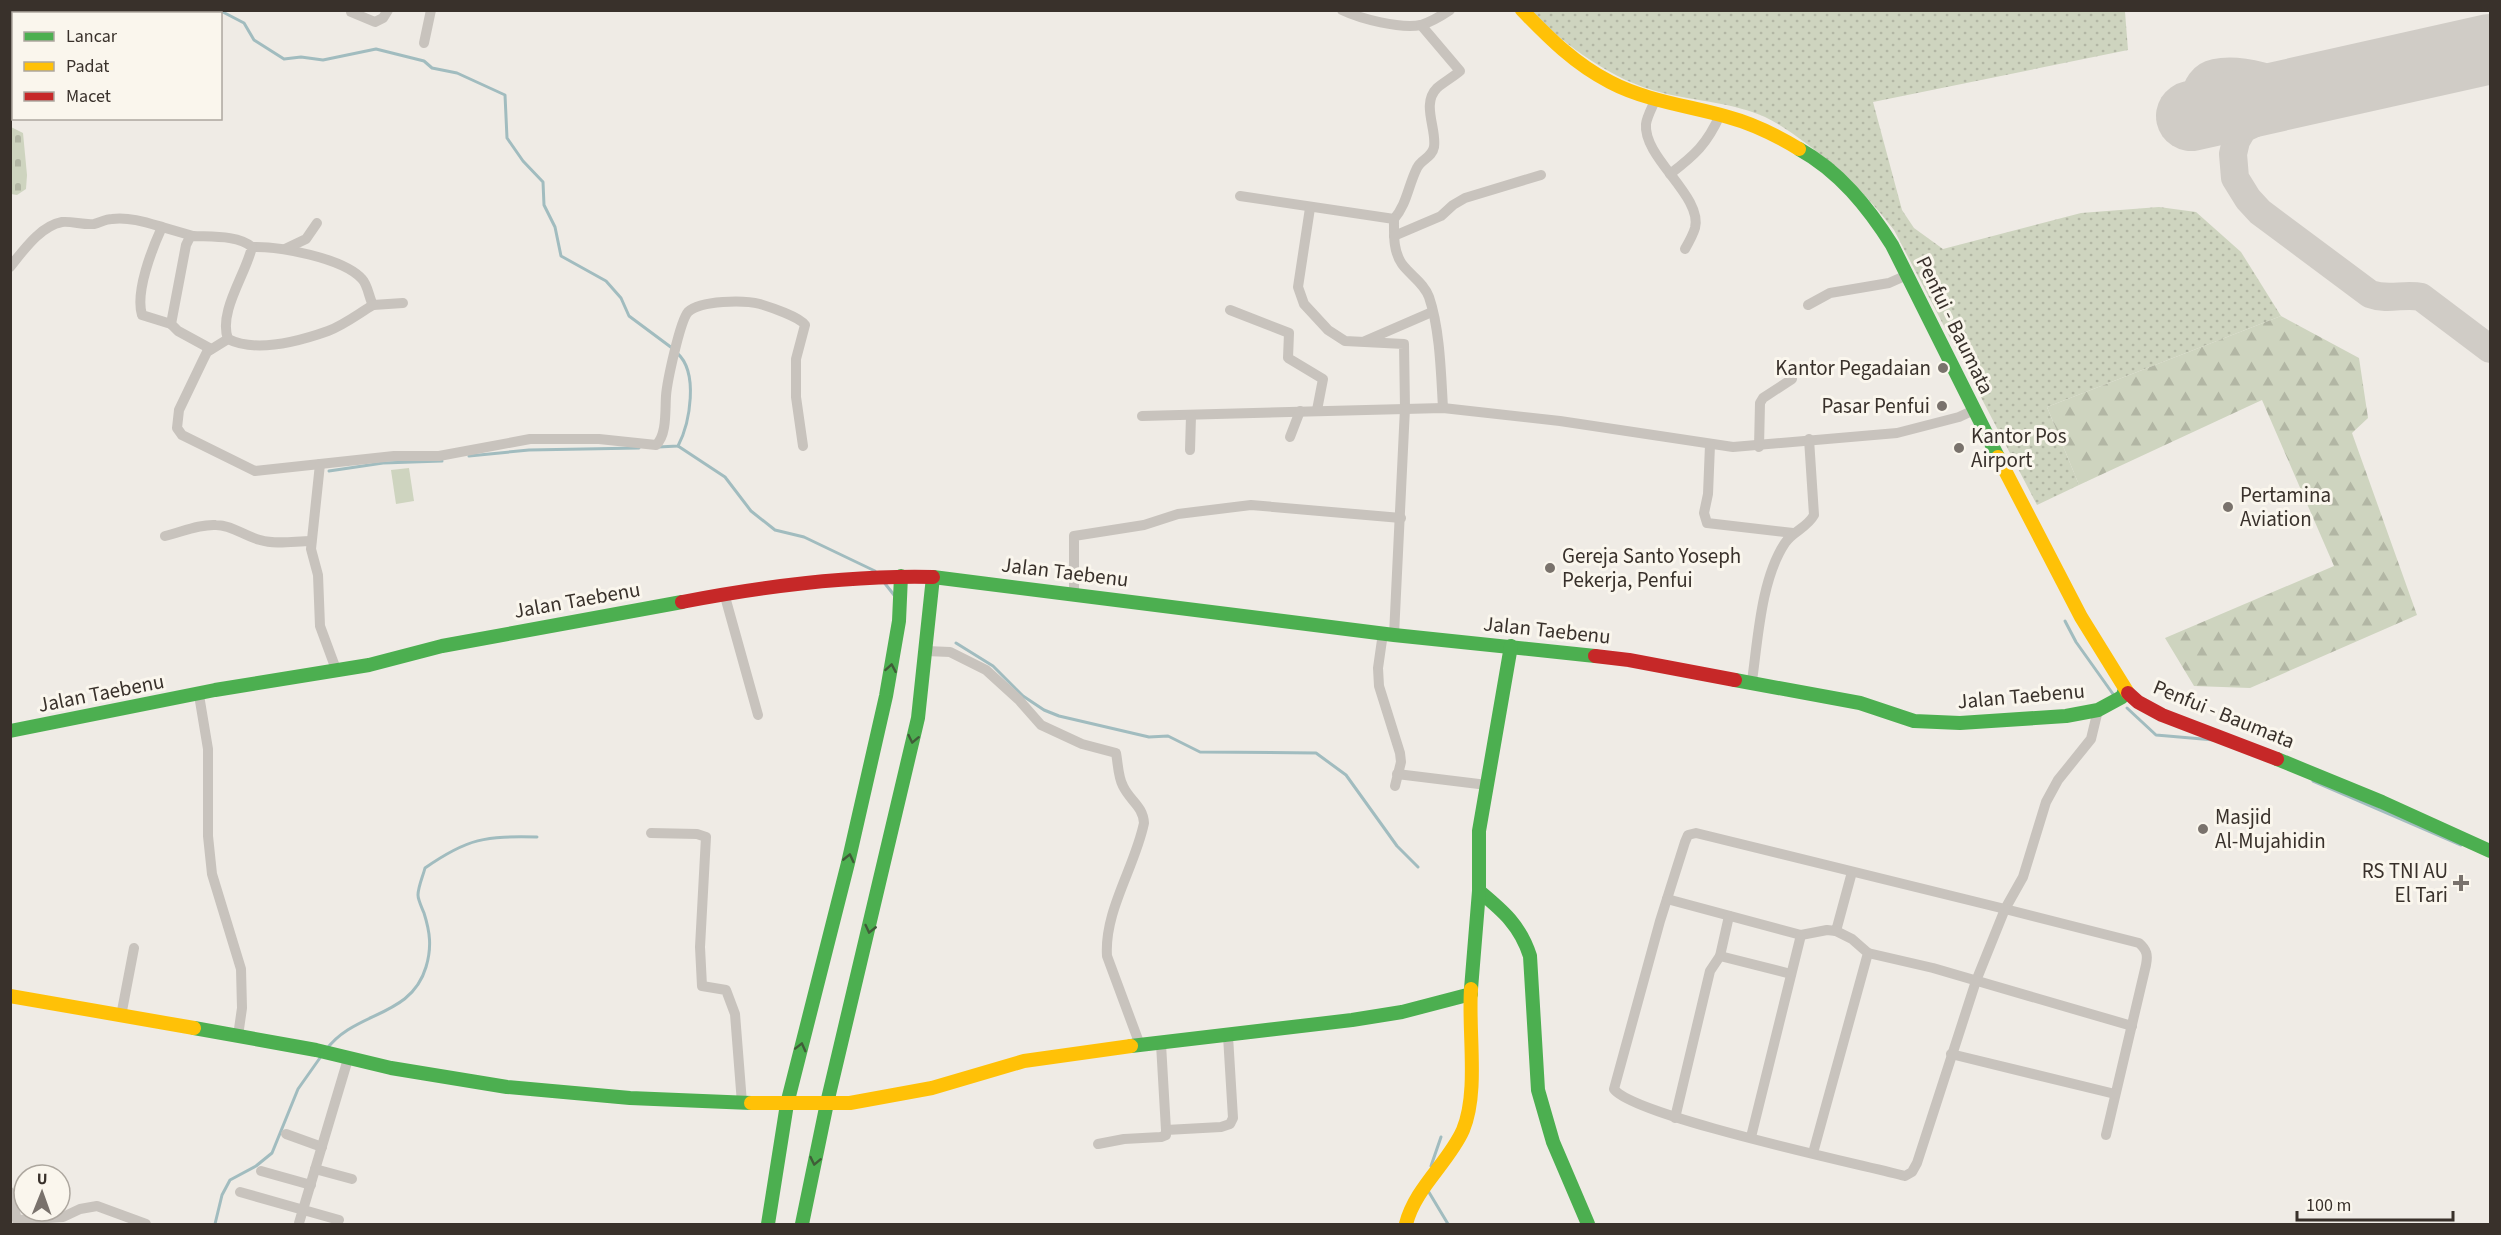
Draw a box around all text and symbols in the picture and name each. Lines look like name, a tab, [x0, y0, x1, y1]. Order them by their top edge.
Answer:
legend	[12, 12, 222, 120]
text: Lancar	[66, 24, 118, 49]
text: Padat	[66, 54, 109, 79]
text: Macet	[66, 84, 111, 109]
street label: Penfui - Baumata	[1909, 251, 2001, 399]
place label: Kantor Pegadaian	[1775, 353, 1931, 383]
marker: Kantor Pegadaian	[1936, 361, 1950, 375]
place label: Pasar Penfui	[1822, 391, 1930, 421]
marker: Pasar Penfui	[1935, 399, 1949, 413]
place label: Kantor Pos Airport	[1971, 421, 2067, 475]
marker: Kantor Pos Airport	[1952, 441, 1966, 455]
place label: Pertamina Aviation	[2240, 480, 2331, 534]
marker: Pertamina Aviation	[2221, 500, 2235, 514]
place label: Gereja Santo Yoseph Pekerja, Penfui	[1562, 541, 1741, 595]
street label: Jalan Taebenu	[1000, 549, 1130, 595]
marker: Gereja Santo Yoseph Pekerja, Penfui	[1543, 561, 1557, 575]
street label: Jalan Taebenu	[511, 574, 643, 626]
street label: Jalan Taebenu	[1482, 608, 1612, 652]
one-way arrow	[884, 663, 896, 672]
street label: Jalan Taebenu	[35, 666, 167, 720]
street label: Penfui - Baumata	[2149, 672, 2299, 756]
street label: Jalan Taebenu	[1956, 675, 2086, 717]
one-way arrow	[907, 734, 920, 744]
place label: Masjid Al-Mujahidin	[2215, 802, 2326, 856]
marker: Masjid Al-Mujahidin	[2196, 822, 2210, 836]
one-way arrow	[841, 853, 854, 863]
place label: RS TNI AU El Tari	[2362, 856, 2448, 910]
marker: RS TNI AU El Tari	[2452, 874, 2470, 892]
one-way arrow	[864, 924, 877, 934]
one-way arrow	[794, 1042, 807, 1052]
one-way arrow	[809, 1155, 822, 1165]
north arrow	[12, 1163, 72, 1223]
text: U	[37, 1168, 48, 1190]
scale bar	[2297, 1184, 2453, 1222]
text: 100 m	[2306, 1193, 2351, 1218]

